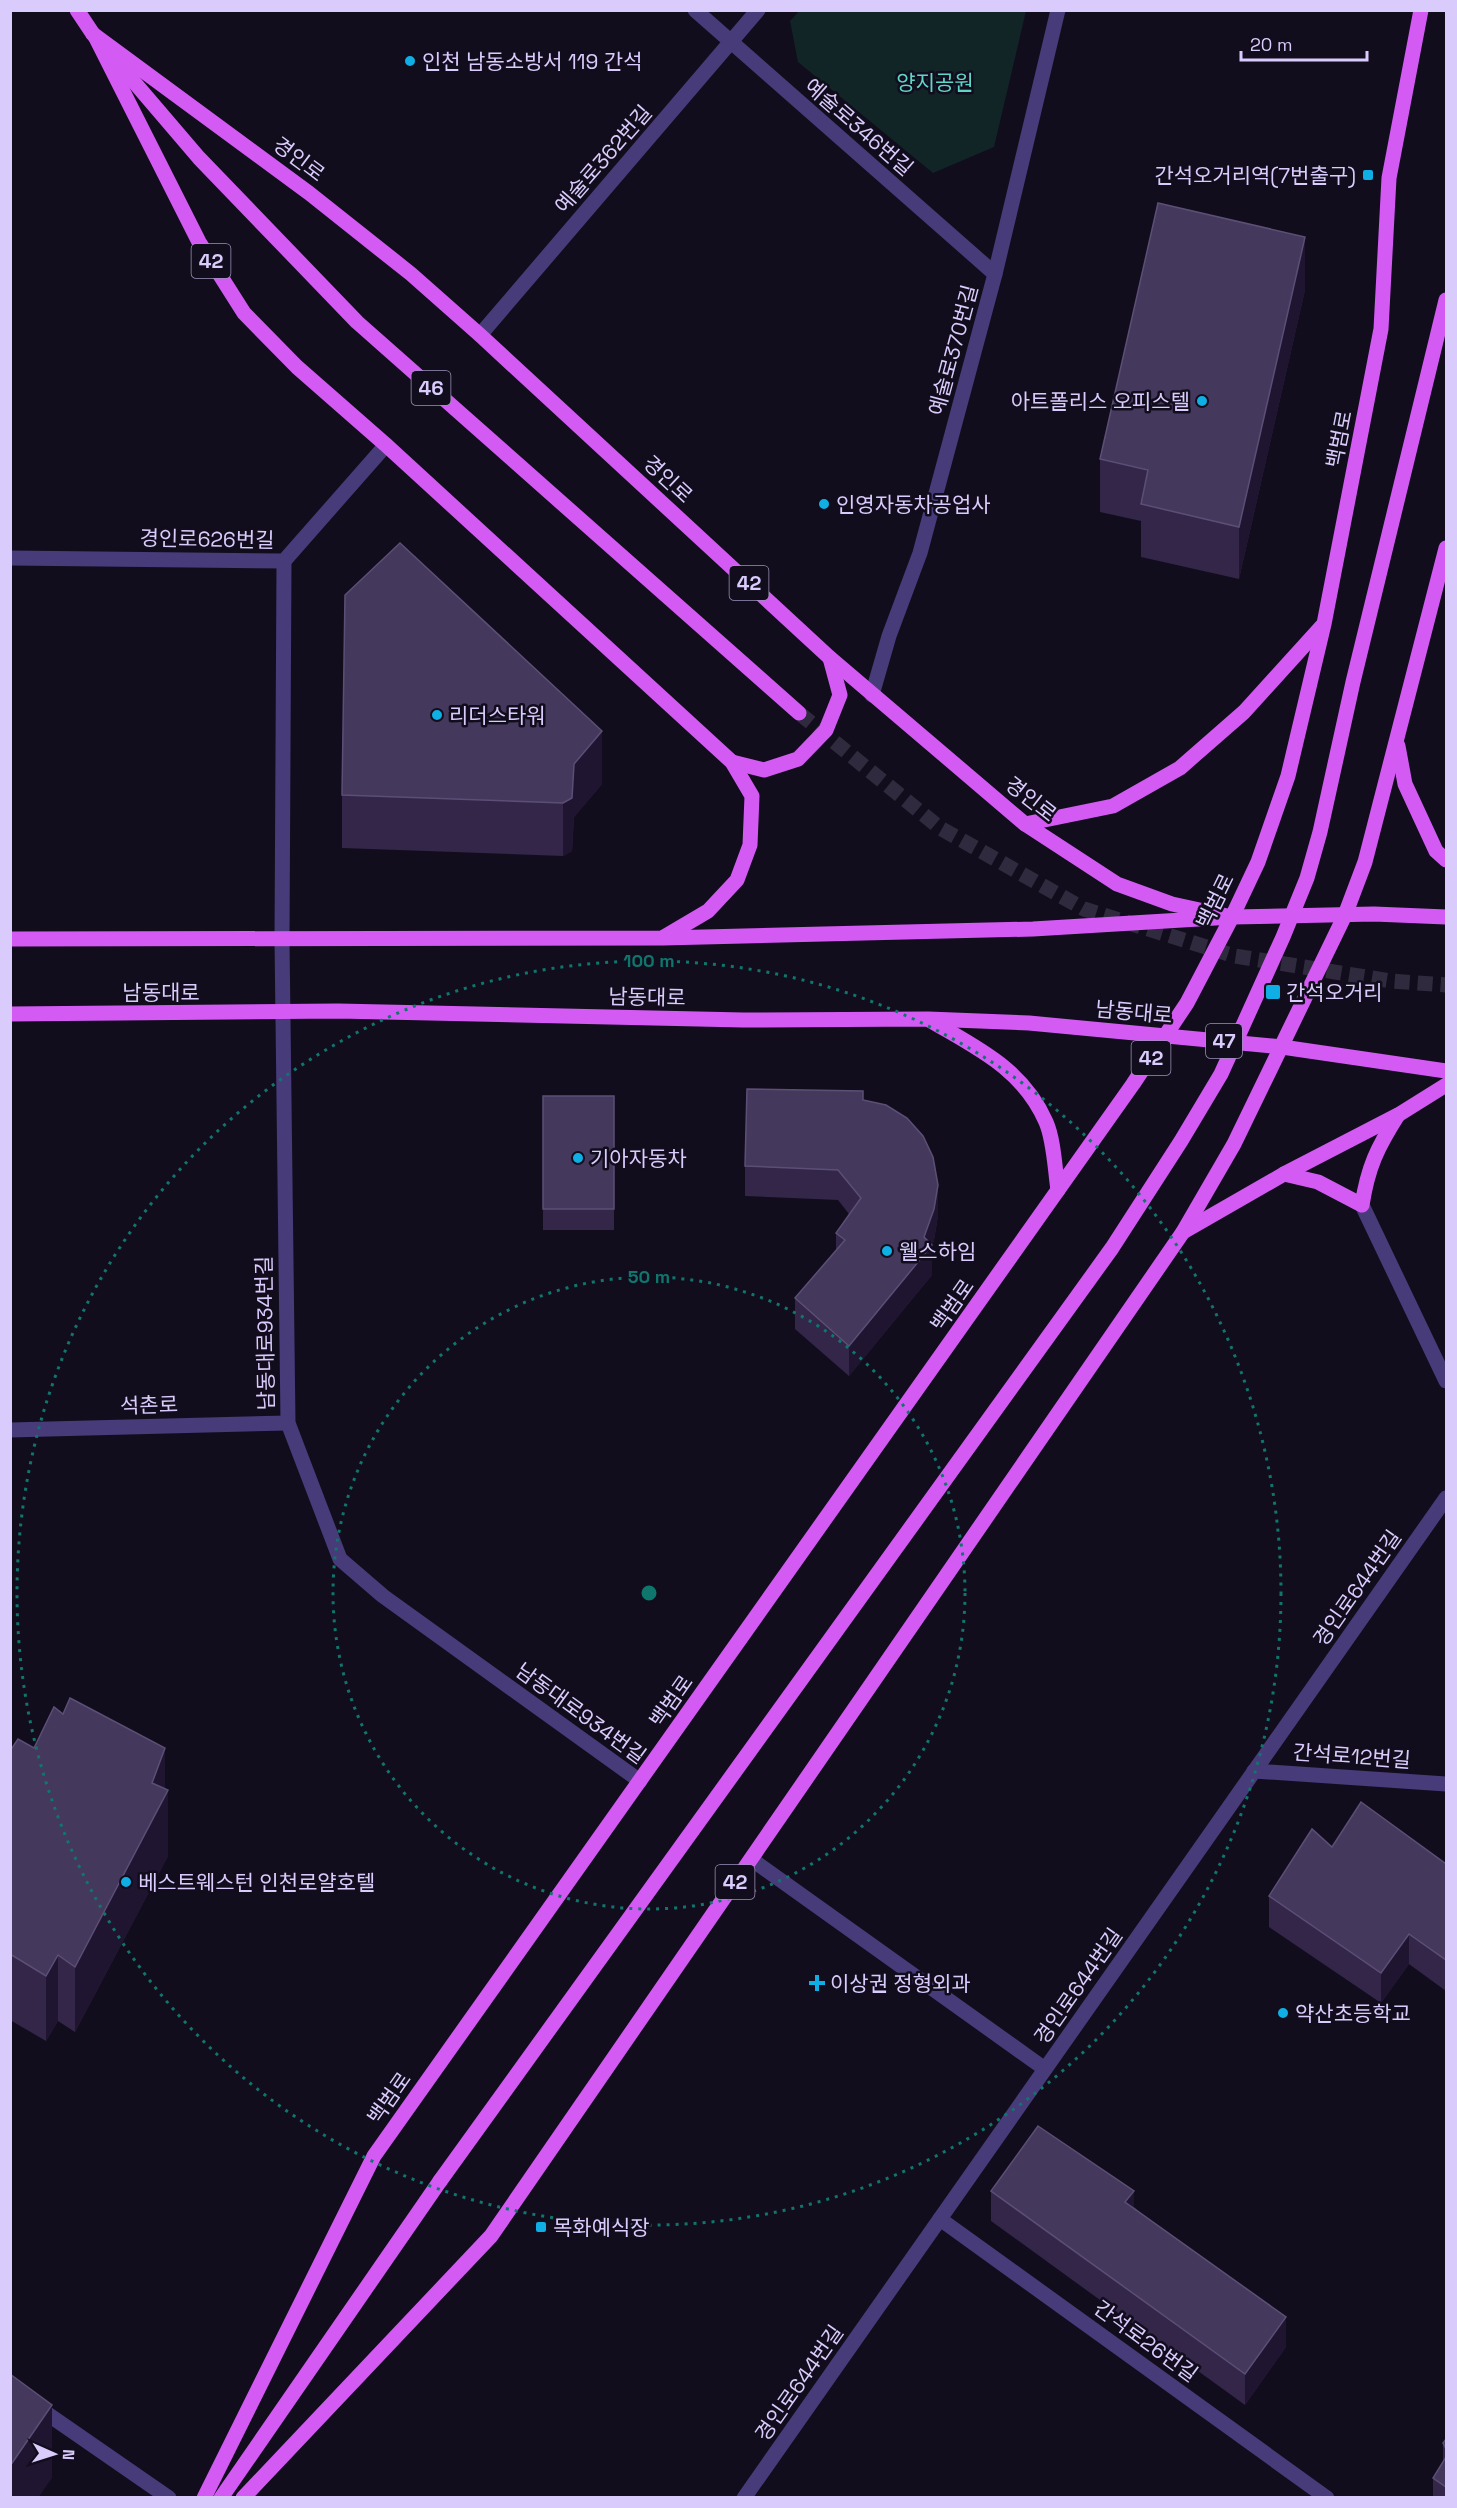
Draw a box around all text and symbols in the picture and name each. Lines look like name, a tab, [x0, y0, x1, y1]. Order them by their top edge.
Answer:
scale bar	[1241, 24, 1367, 62]
text: 20 m	[1250, 33, 1293, 56]
place label: 인천 남동소방서 119 간석	[422, 48, 642, 75]
marker: 인천 남동소방서 119 간석	[403, 54, 417, 68]
park label: 양지공원	[896, 69, 974, 96]
street label: 예술로346번길	[799, 72, 919, 182]
street label: 예술로362번길	[549, 99, 657, 219]
street label: 경인로	[268, 131, 330, 187]
place label: 간석오거리역(7번출구)	[1154, 162, 1356, 189]
marker: 간석오거리역(7번출구)	[1361, 168, 1375, 182]
road number: 42	[192, 244, 230, 278]
street label: 예술로370번길	[923, 282, 983, 418]
road number: 46	[412, 371, 450, 405]
place label: 아트폴리스 오피스텔	[1011, 388, 1190, 415]
marker: 아트폴리스 오피스텔	[1195, 394, 1209, 408]
street label: 백범로	[1320, 408, 1358, 470]
street label: 경인로	[638, 449, 698, 509]
place label: 인영자동차공업사	[836, 491, 991, 518]
marker: 인영자동차공업사	[817, 497, 831, 511]
street label: 경인로626번길	[139, 524, 275, 554]
road number: 42	[730, 566, 768, 600]
place label: 리더스타워	[449, 702, 546, 729]
marker: 리더스타워	[430, 708, 444, 722]
street label: 경인로	[1000, 771, 1062, 827]
street label: 백범로	[1190, 869, 1240, 933]
text: 100 m	[623, 949, 675, 972]
street label: 남동대로	[122, 979, 200, 1006]
place label: 간석오거리	[1286, 979, 1383, 1006]
street label: 남동대로	[608, 983, 686, 1011]
marker: 간석오거리	[1264, 983, 1282, 1001]
street label: 남동대로	[1094, 995, 1174, 1029]
road number: 47	[1206, 1024, 1242, 1058]
road number: 42	[1132, 1041, 1170, 1075]
place label: 기아자동차	[590, 1145, 687, 1172]
marker: 기아자동차	[571, 1151, 585, 1165]
place label: 웰스하임	[899, 1238, 976, 1265]
marker: 웰스하임	[880, 1244, 894, 1258]
street label: 남동대로934번길	[250, 1255, 280, 1411]
text: 50 m	[628, 1265, 670, 1288]
street label: 백범로	[924, 1274, 980, 1336]
street label: 석촌로	[120, 1390, 178, 1420]
street label: 경인로644번길	[1307, 1525, 1407, 1651]
centre of rings	[639, 1583, 659, 1603]
street label: 남동대로934번길	[511, 1657, 651, 1769]
street label: 백범로	[643, 1670, 699, 1732]
street label: 간석로12번길	[1292, 1738, 1412, 1774]
road number: 42	[716, 1865, 754, 1899]
place label: 베스트웨스턴 인천로얄호텔	[138, 1869, 375, 1896]
marker: 베스트웨스턴 인천로얄호텔	[119, 1875, 133, 1889]
street label: 경인로644번길	[1028, 1923, 1128, 2049]
place label: 이상권 정형외과	[830, 1970, 971, 1997]
marker: 이상권 정형외과	[808, 1974, 826, 1992]
place label: 약산초등학교	[1295, 2000, 1411, 2027]
marker: 약산초등학교	[1276, 2006, 1290, 2020]
street label: 백범로	[361, 2067, 417, 2129]
place label: 목화예식장	[553, 2214, 650, 2241]
marker: 목화예식장	[534, 2220, 548, 2234]
street label: 간석로26번길	[1089, 2294, 1203, 2388]
street label: 경인로644번길	[749, 2320, 849, 2446]
north arrow	[24, 2424, 84, 2484]
text: N	[58, 2449, 79, 2461]

